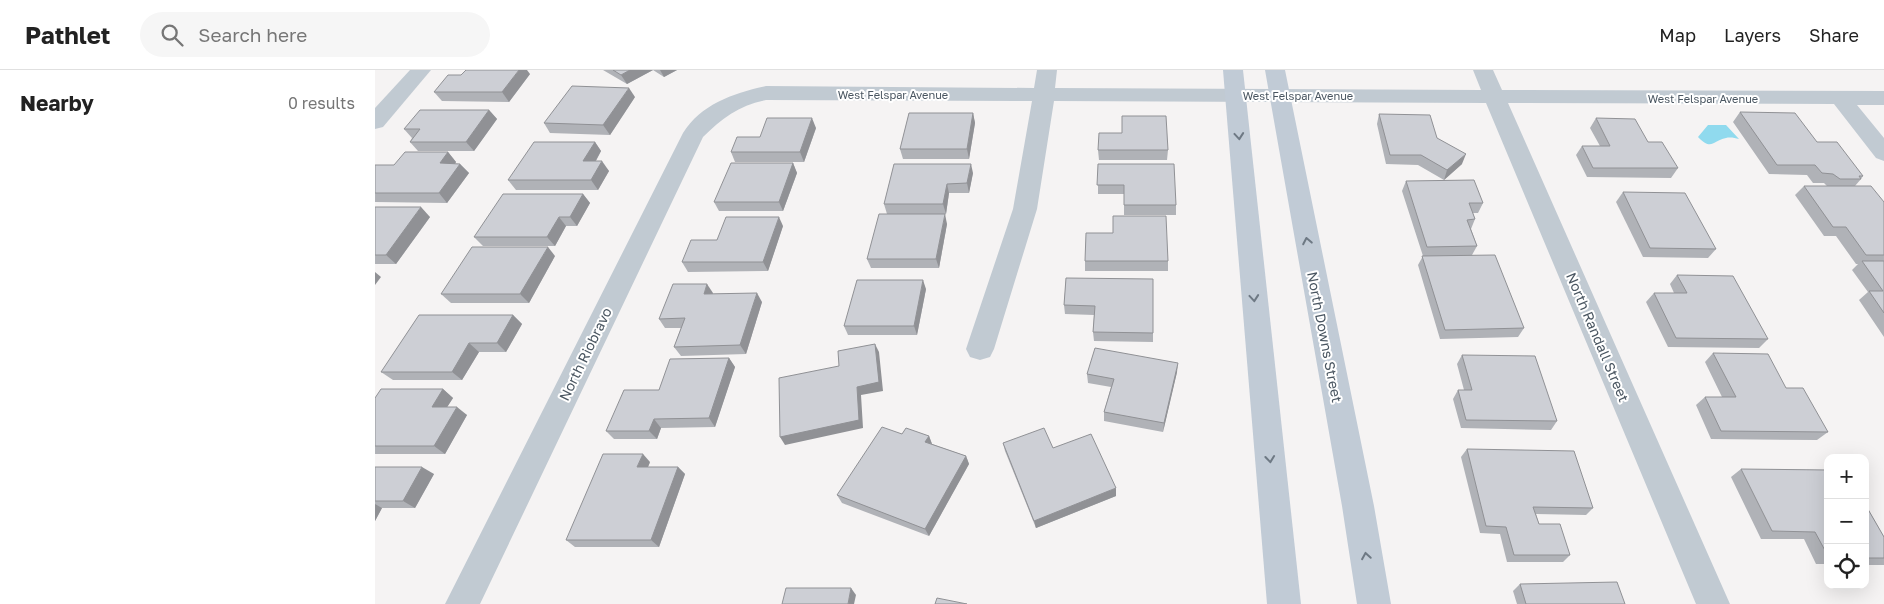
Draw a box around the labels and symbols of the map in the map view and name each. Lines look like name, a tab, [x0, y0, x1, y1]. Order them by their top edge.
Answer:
street label: West Felspar Avenue	[838, 88, 948, 101]
street label: West Felspar Avenue	[1243, 89, 1353, 102]
street label: West Felspar Avenue	[1648, 92, 1758, 105]
one-way arrow	[1233, 132, 1244, 140]
one-way arrow	[1302, 237, 1312, 246]
street label: North Downs Street	[1304, 270, 1346, 404]
street label: North Randall Street	[1563, 270, 1633, 404]
one-way arrow	[1249, 294, 1260, 302]
street label: North Riobravo	[555, 305, 615, 403]
one-way arrow	[1264, 456, 1275, 464]
one-way arrow	[1361, 552, 1371, 560]

